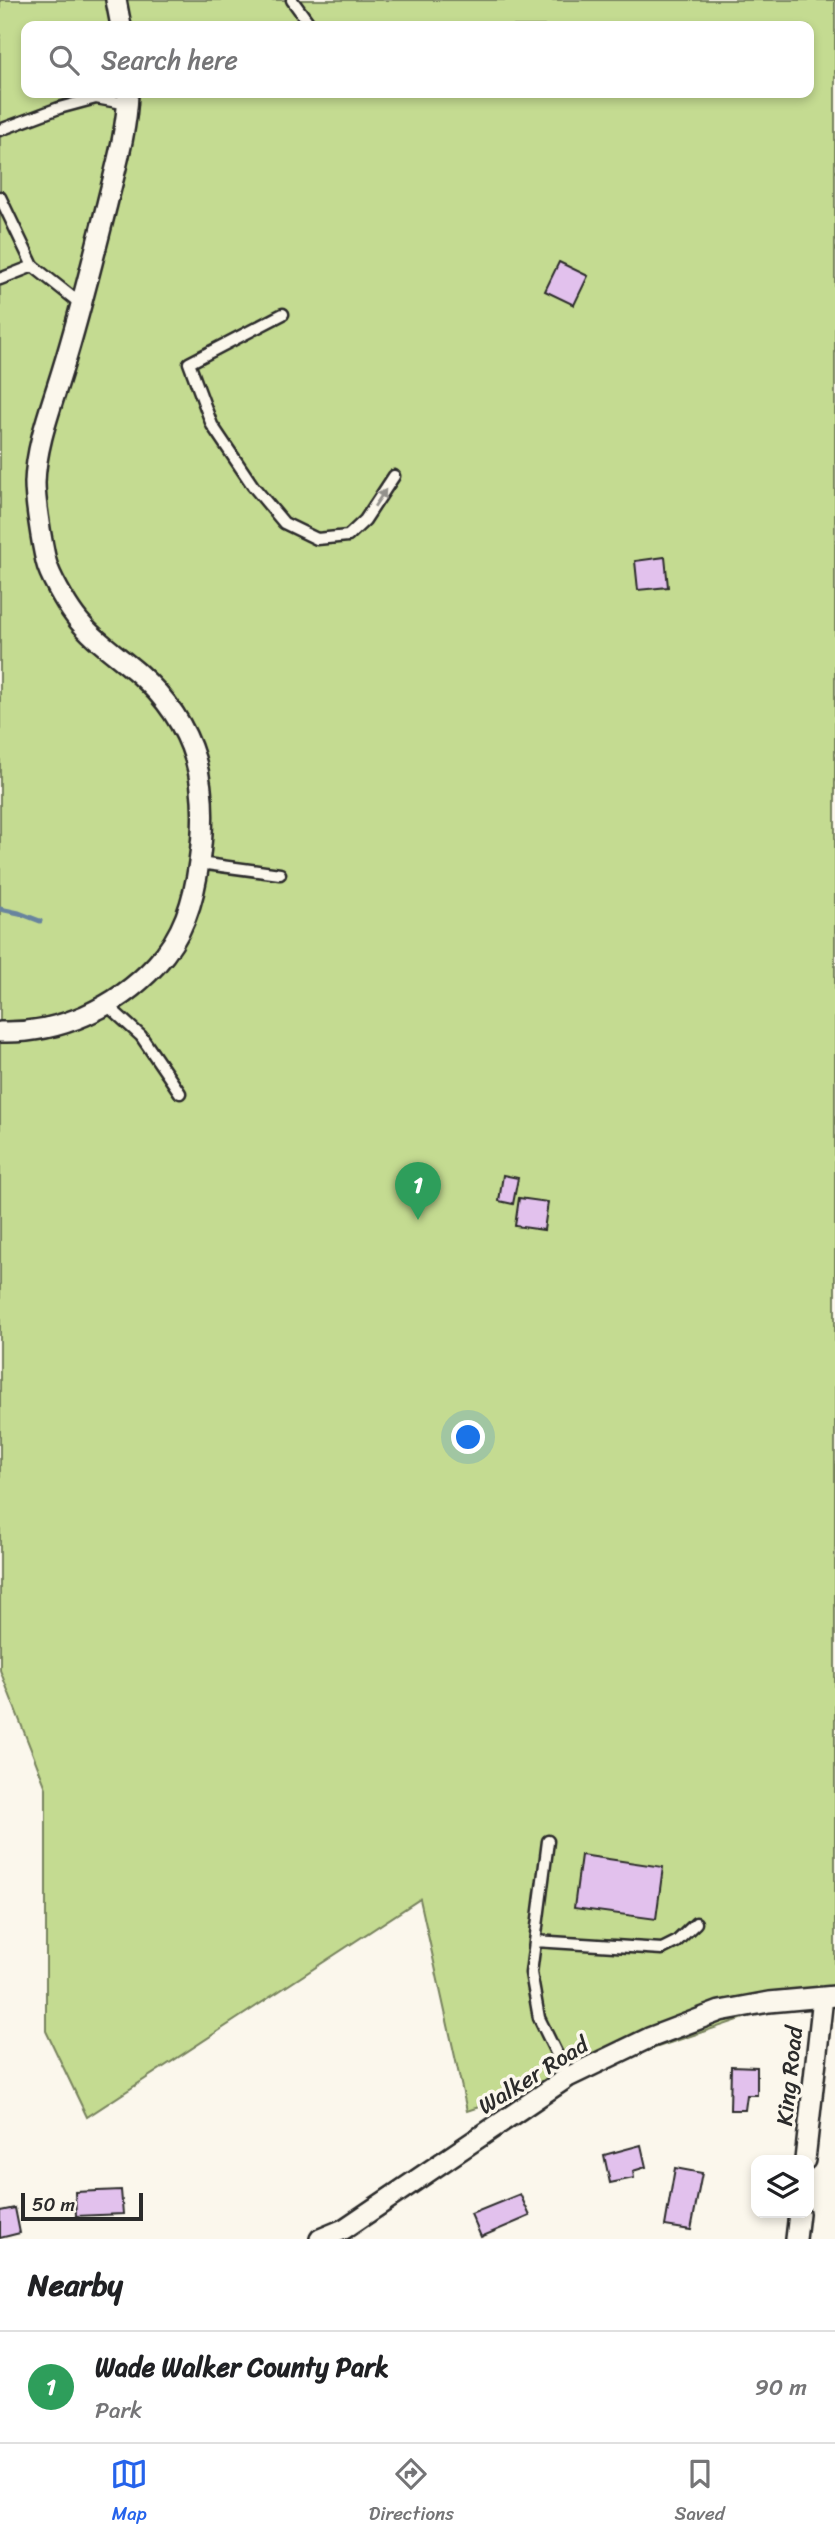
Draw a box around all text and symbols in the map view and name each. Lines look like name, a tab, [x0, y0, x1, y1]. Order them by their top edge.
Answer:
search box	[21, 21, 814, 98]
text: Search here	[101, 37, 238, 83]
icon: search	[45, 41, 83, 79]
one-way arrow	[373, 488, 386, 508]
pin: 1	[395, 1162, 441, 1220]
your location	[451, 1420, 485, 1454]
street label: King Road	[764, 2022, 815, 2128]
street label: Walker Road	[470, 2024, 598, 2126]
map controls	[751, 2155, 814, 2218]
button: layers	[751, 2155, 814, 2218]
text: 50 m	[32, 2188, 75, 2221]
scale bar	[21, 2190, 144, 2222]
text: Nearby	[28, 2258, 123, 2312]
text: Wade Walker County Park	[95, 2344, 389, 2390]
text: 1	[46, 2367, 56, 2408]
text: 90 m	[755, 2367, 807, 2408]
text: Park	[95, 2390, 142, 2431]
tab: Map	[110, 2455, 148, 2530]
tab: Directions	[369, 2455, 454, 2530]
tab: Saved	[675, 2455, 725, 2530]

